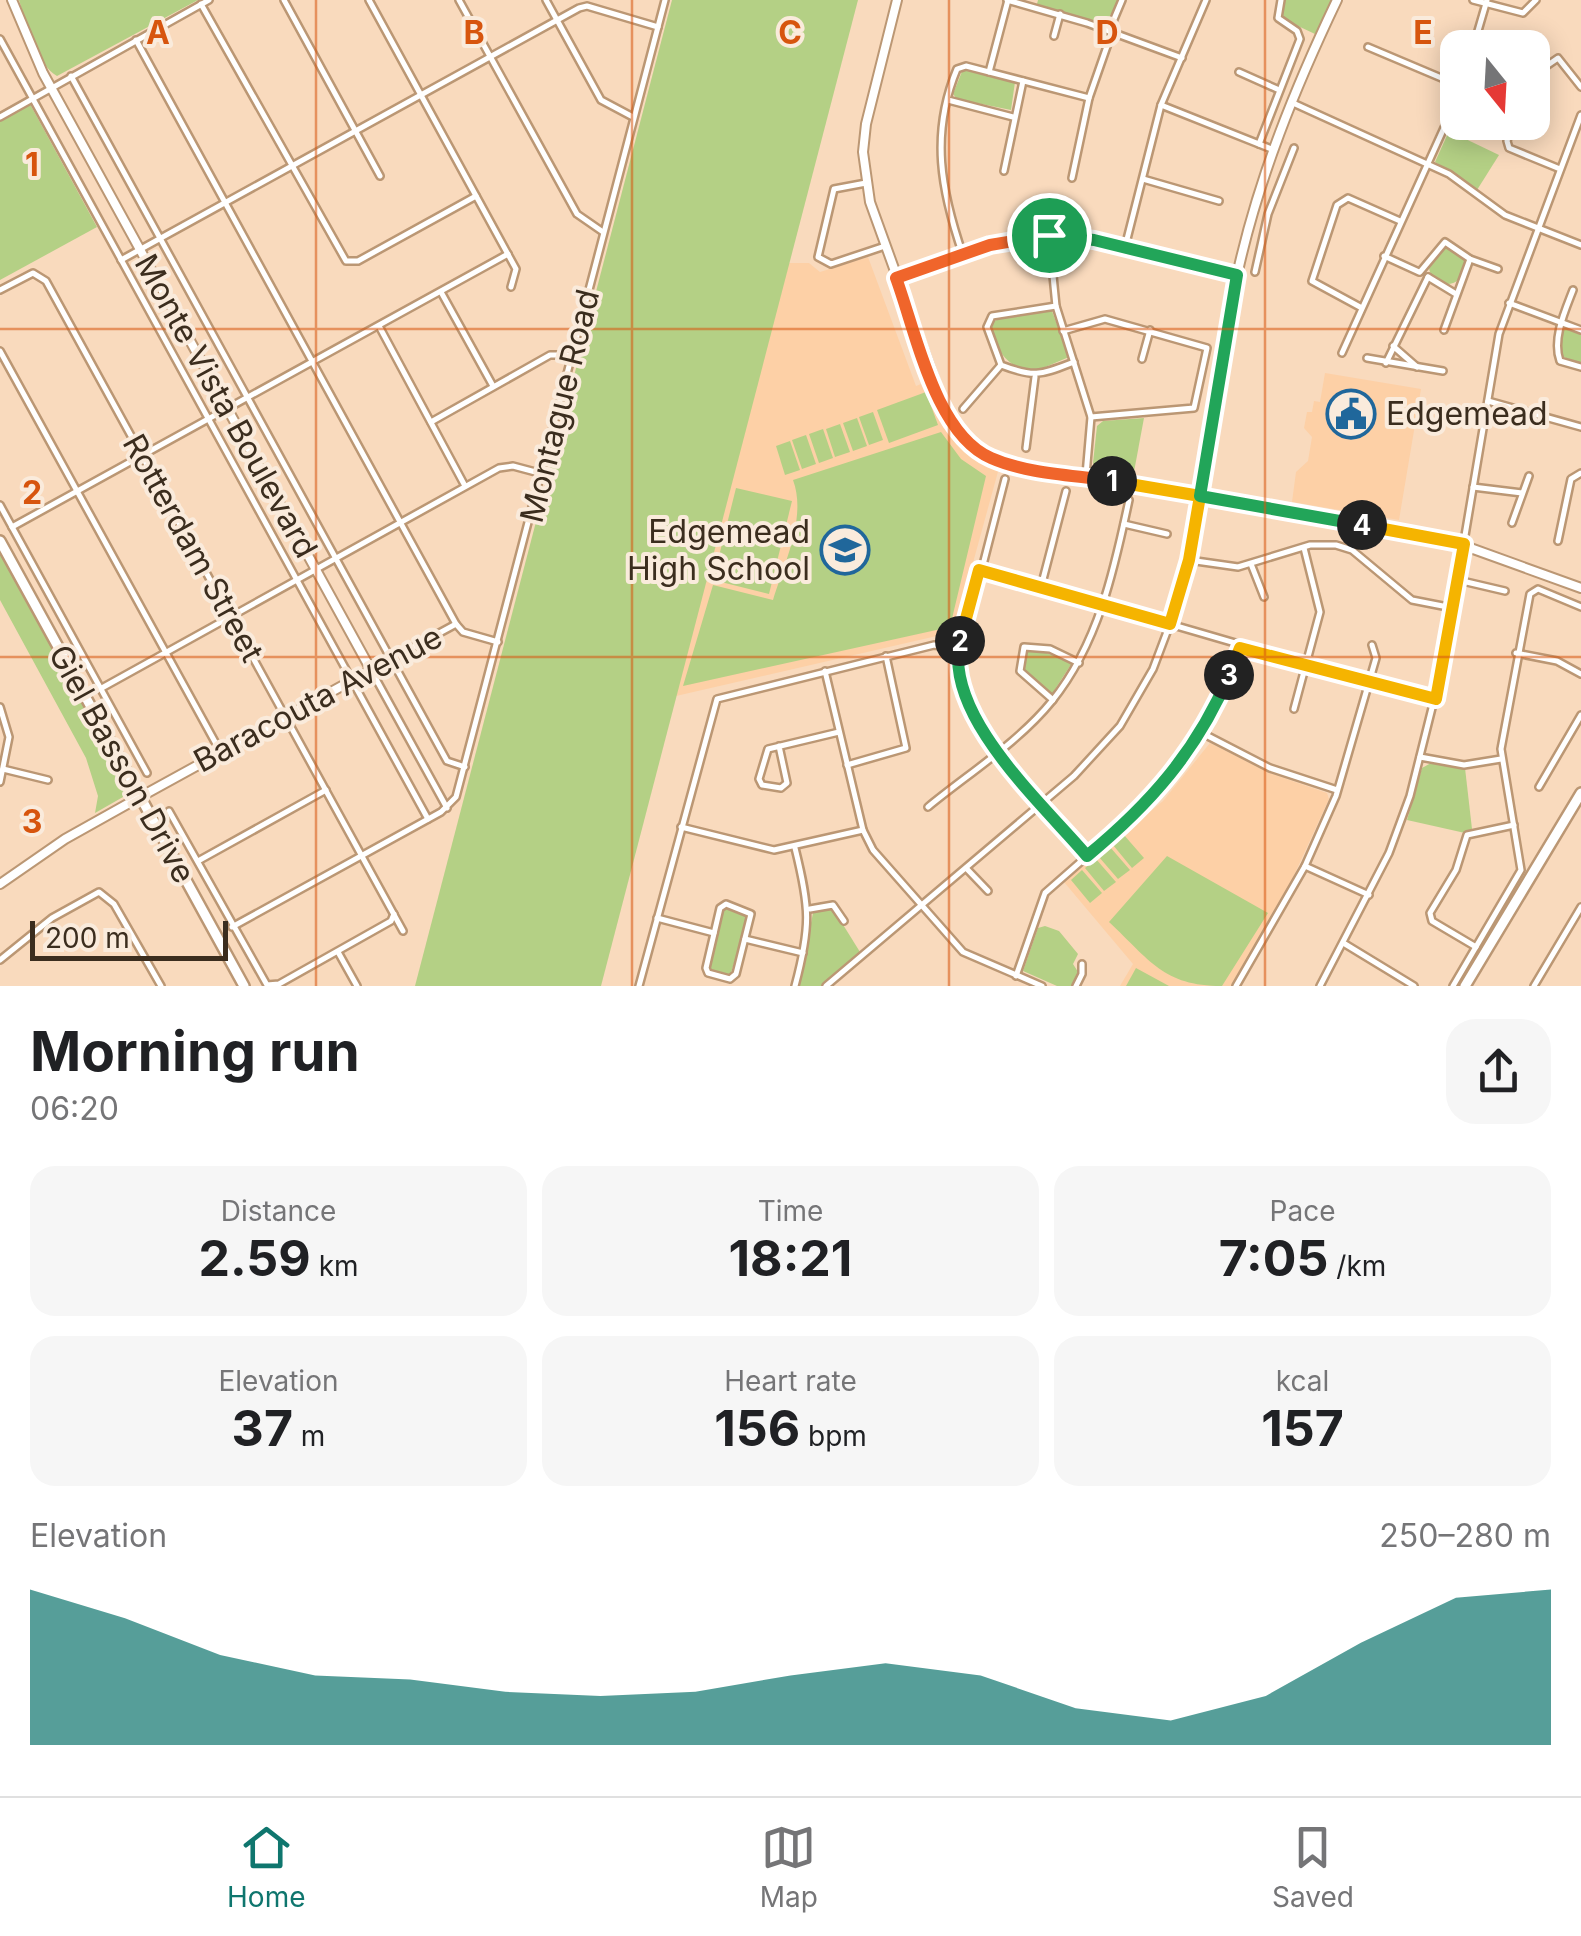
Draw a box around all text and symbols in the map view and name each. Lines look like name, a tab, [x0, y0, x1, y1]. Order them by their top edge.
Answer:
text: A	[146, 13, 170, 52]
text: B	[463, 13, 485, 52]
text: C	[778, 13, 802, 52]
text: D	[1095, 13, 1119, 52]
text: E	[1413, 13, 1433, 52]
north arrow	[1440, 30, 1550, 140]
map controls	[1440, 30, 1550, 140]
text: 1	[25, 145, 39, 184]
pin	[1007, 193, 1092, 278]
icon: arrive	[1022, 208, 1077, 263]
street label: Monte Vista Boulevard	[127, 247, 326, 564]
street label: Montague Road	[512, 285, 607, 527]
public building icon: Edgemead	[1325, 388, 1377, 440]
place label: Edgemead	[1386, 394, 1548, 433]
street label: Rotterdam Street	[115, 427, 272, 668]
pin: 1	[1087, 456, 1137, 506]
text: 1	[1106, 464, 1118, 498]
text: 2	[22, 473, 42, 512]
pin: 4	[1337, 500, 1387, 550]
text: 4	[1353, 508, 1371, 542]
place label: Edgemead High School	[627, 512, 810, 588]
school or university icon: Edgemead High School	[819, 524, 871, 576]
pin: 2	[935, 616, 985, 666]
street label: Baracouta Avenue	[187, 617, 448, 780]
text: 2	[951, 624, 969, 658]
street label: Giel Basson Drive	[41, 638, 204, 890]
pin: 3	[1204, 650, 1254, 700]
text: 3	[1220, 658, 1238, 692]
text: 3	[22, 802, 42, 841]
scale bar	[30, 916, 228, 960]
text: 200 m	[45, 921, 130, 955]
text: Morning run	[30, 1018, 360, 1084]
button: share	[1446, 1019, 1551, 1124]
text: 06:20	[30, 1089, 119, 1128]
text: Distance	[221, 1194, 336, 1228]
text: Time	[758, 1194, 823, 1228]
text: Pace	[1270, 1194, 1335, 1228]
text: 2.59	[198, 1228, 311, 1288]
text: 18:21	[729, 1228, 852, 1288]
text: 7:05	[1219, 1228, 1328, 1288]
text: km	[311, 1249, 359, 1283]
text: /km	[1328, 1249, 1386, 1283]
text: Elevation	[219, 1364, 338, 1398]
text: Heart rate	[724, 1364, 857, 1398]
text: kcal	[1276, 1364, 1329, 1398]
text: 37	[232, 1398, 293, 1458]
text: 156	[714, 1398, 800, 1458]
text: 157	[1261, 1398, 1344, 1458]
text: m	[293, 1419, 325, 1453]
text: bpm	[800, 1419, 867, 1453]
text: Elevation	[30, 1516, 167, 1555]
text: 250–280 m	[1379, 1516, 1551, 1555]
tab: Home	[227, 1820, 306, 1914]
tab: Map	[760, 1820, 818, 1914]
tab: Saved	[1272, 1820, 1354, 1914]

